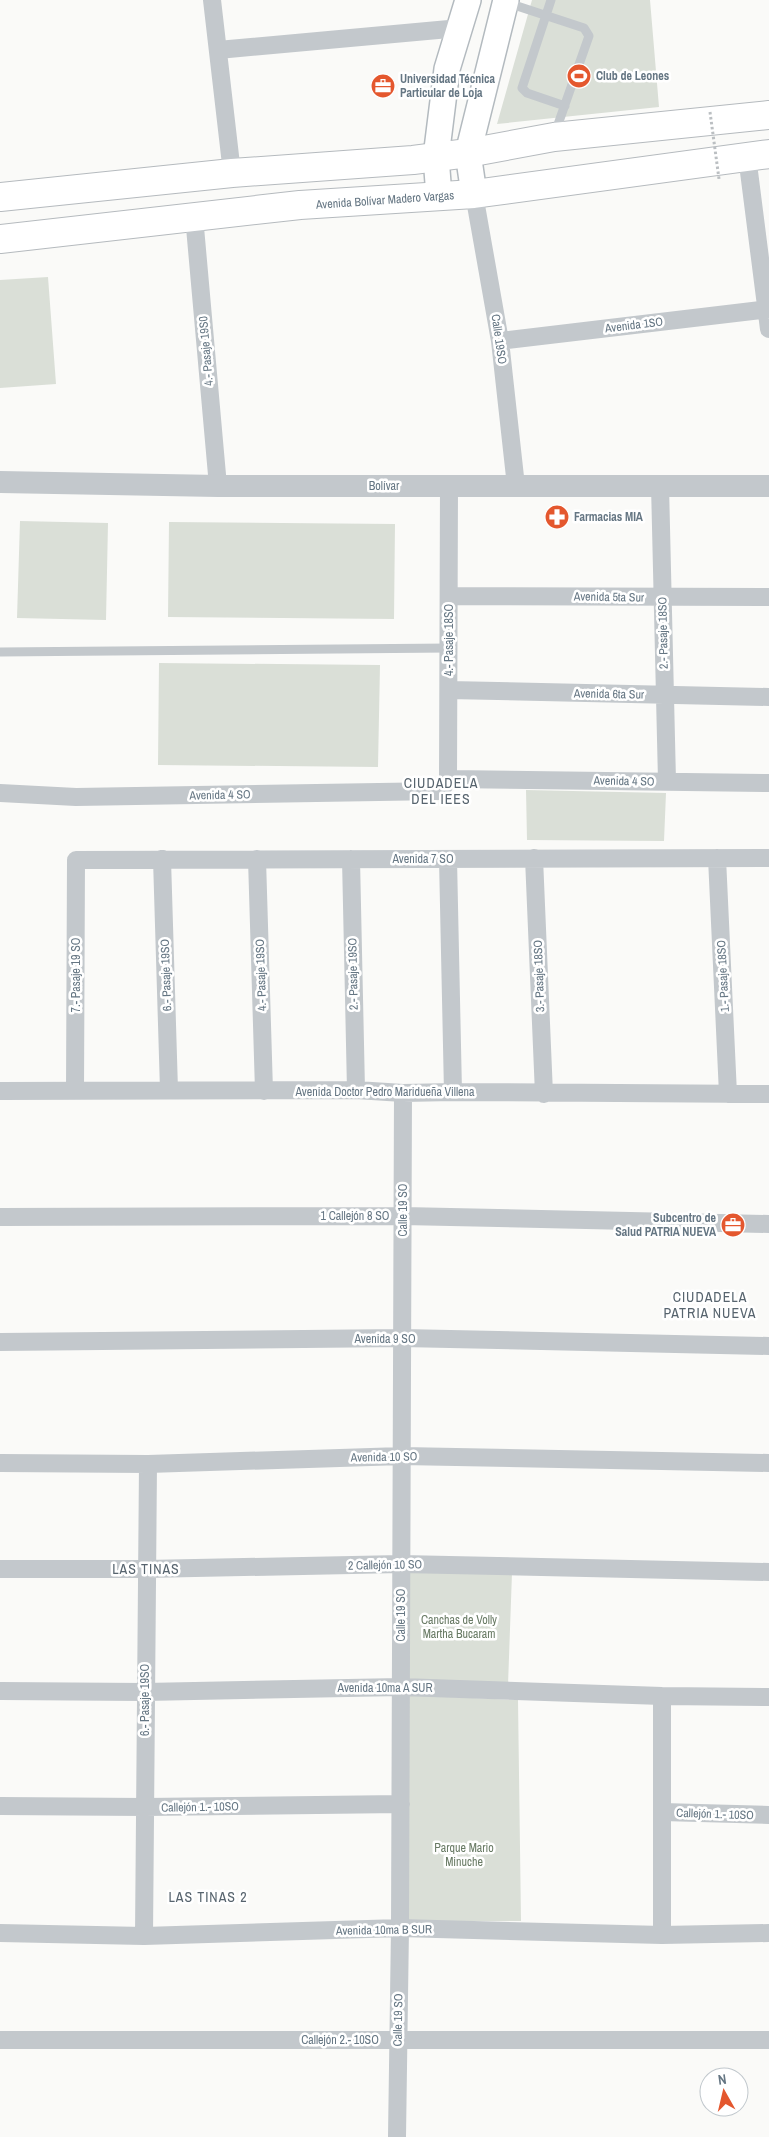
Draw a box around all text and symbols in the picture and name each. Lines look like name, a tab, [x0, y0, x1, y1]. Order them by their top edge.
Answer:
sports icon: Club de Leones	[566, 63, 592, 89]
place label: Club de Leones	[596, 68, 670, 84]
place label: Universidad Técnica Particular de Loja	[400, 71, 496, 101]
office icon: Universidad Técnica Particular de Loja	[370, 73, 396, 99]
street label: Avenida Bolívar Madero Vargas	[314, 187, 455, 213]
street label: Calle 19SO	[488, 313, 510, 365]
street label: Avenida 1SO	[603, 313, 664, 337]
street label: 4.- Pasaje 19S0	[195, 315, 217, 387]
street label: Bolívar	[369, 478, 400, 494]
pharmacy icon: Farmacias MIA	[544, 504, 570, 530]
place label: Farmacias MIA	[574, 509, 644, 525]
street label: Avenida 5ta Sur	[573, 588, 645, 606]
street label: 2.- Pasaje 18SO	[654, 596, 672, 669]
street label: 4.- Pasaje 18SO	[441, 604, 457, 676]
street label: Avenida 6ta Sur	[573, 685, 645, 703]
street label: Avenida 4 SO	[592, 772, 655, 790]
district label: CIUDADELA DEL IEES	[404, 774, 478, 808]
street label: Avenida 4 SO	[188, 786, 251, 804]
street label: Avenida 7 SO	[391, 851, 454, 867]
street label: 7.- Pasaje 19 SO	[68, 937, 84, 1012]
street label: 2.- Pasaje 19SO	[344, 937, 362, 1010]
street label: 6.- Pasaje 19SO	[157, 938, 175, 1011]
street label: 4.- Pasaje 19SO	[252, 938, 270, 1011]
street label: 3.- Pasaje 18SO	[530, 939, 548, 1012]
street label: 1.- Pasaje 18SO	[713, 939, 733, 1012]
street label: Avenida Doctor Pedro Maridueña Villena	[294, 1084, 475, 1100]
street label: Calle 19 SO	[395, 1183, 411, 1237]
street label: 1 Callejón 8 SO	[321, 1208, 390, 1224]
place label: Subcentro de Salud PATRIA NUEVA	[615, 1210, 717, 1240]
office icon: Subcentro de Salud PATRIA NUEVA	[720, 1212, 746, 1238]
district label: CIUDADELA PATRIA NUEVA	[663, 1288, 757, 1322]
street label: Avenida 9 SO	[353, 1331, 416, 1347]
street label: Avenida 10 SO	[350, 1448, 418, 1466]
street label: 2 Callejón 10 SO	[348, 1556, 423, 1574]
district label: LAS TINAS	[112, 1560, 180, 1578]
street label: Calle 19 SO	[393, 1588, 409, 1642]
park label: Canchas de Volly Martha Bucaram	[421, 1612, 497, 1642]
street label: 6.- Pasaje 19SO	[137, 1664, 153, 1736]
street label: Avenida 10ma A SUR	[336, 1680, 433, 1696]
street label: Callejón 1.- 10SO	[161, 1798, 239, 1816]
street label: Callejón 1.- 10SO	[676, 1805, 754, 1823]
park label: Parque Mario Minuche	[434, 1840, 494, 1870]
district label: LAS TINAS 2	[168, 1888, 248, 1906]
street label: Avenida 10ma B SUR	[335, 1921, 432, 1939]
street label: Calle 19 SO	[390, 1993, 406, 2047]
street label: Callejón 2.- 10SO	[301, 2032, 379, 2048]
north arrow	[699, 2067, 749, 2117]
text: N	[717, 2070, 728, 2089]

